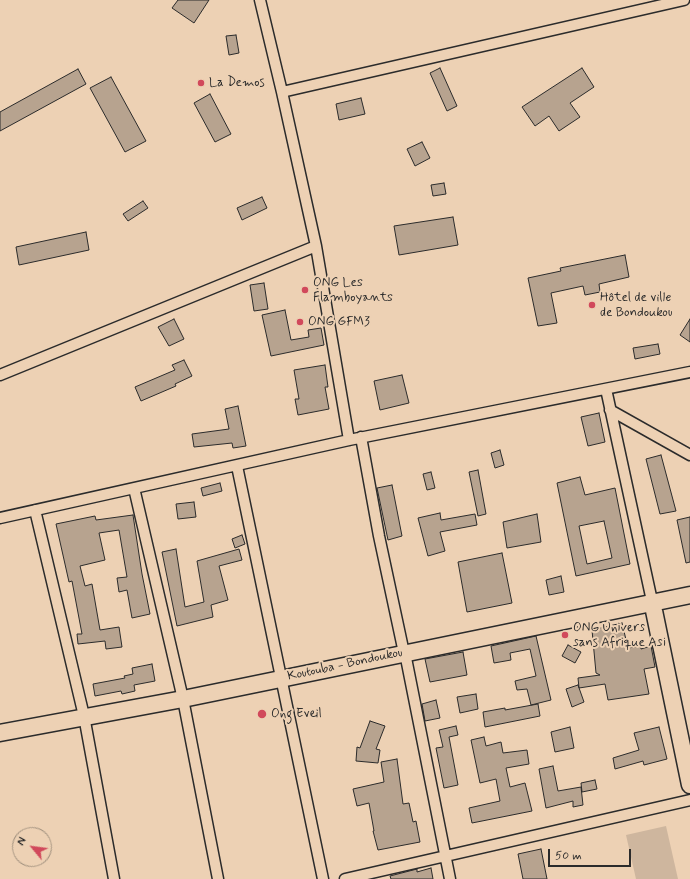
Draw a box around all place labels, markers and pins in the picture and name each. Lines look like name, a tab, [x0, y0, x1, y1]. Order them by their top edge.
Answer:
place label: La Demos	[209, 75, 265, 91]
marker: La Demos	[196, 78, 206, 88]
place label: ONG Les Flamboyants	[313, 275, 393, 306]
marker: ONG Les Flamboyants	[300, 285, 310, 295]
place label: Hôtel de ville de Bondoukou	[600, 290, 672, 321]
marker: Hôtel de ville de Bondoukou	[587, 300, 597, 310]
place label: ONG GFM3	[308, 314, 370, 330]
marker: ONG GFM3	[295, 317, 305, 327]
place label: ONG Univers sans Afrique Asi	[573, 620, 666, 651]
marker: ONG Univers sans Afrique Asi	[560, 630, 570, 640]
place label: Ong Eveil	[271, 706, 322, 722]
marker: Ong Eveil	[256, 708, 268, 720]

